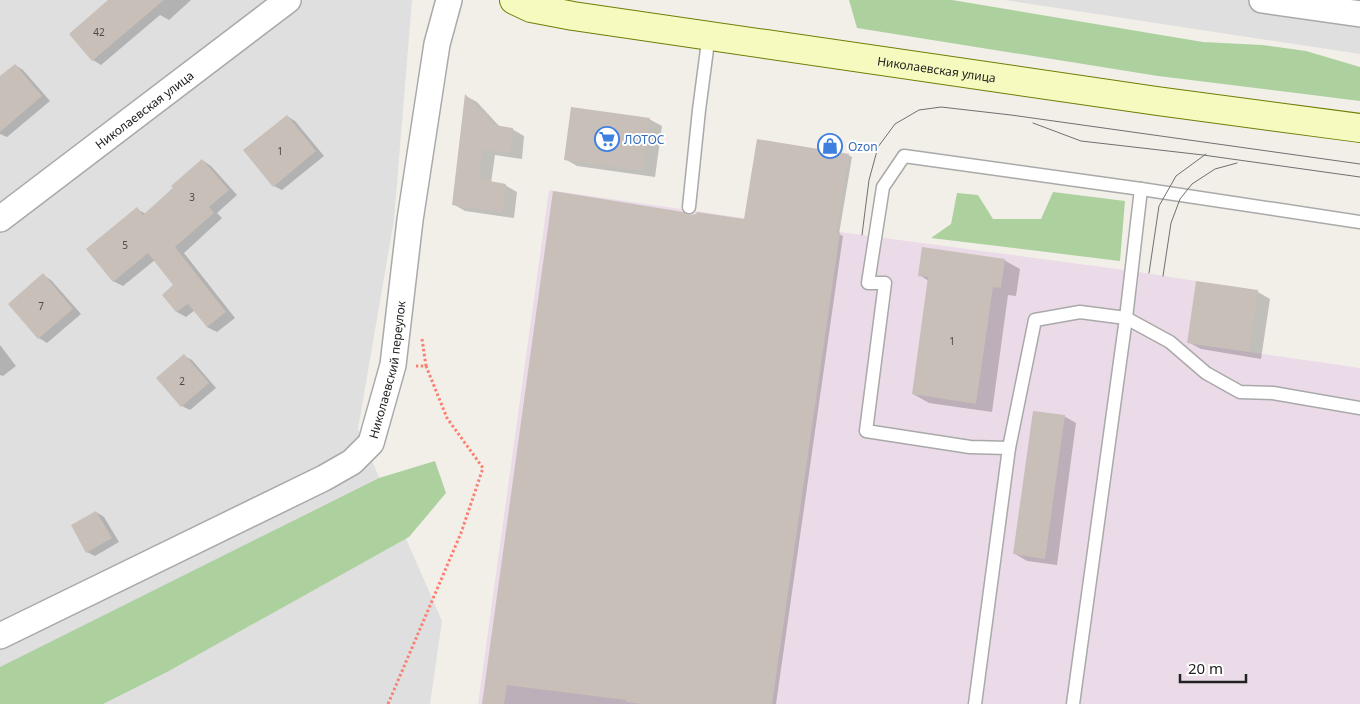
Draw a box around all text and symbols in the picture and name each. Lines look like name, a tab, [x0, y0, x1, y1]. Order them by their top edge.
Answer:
house number: 42	[93, 25, 105, 39]
street label: Николаевская улица	[876, 52, 997, 86]
street label: Николаевская улица	[91, 66, 197, 152]
supermarket icon: ЛОТОС	[594, 126, 620, 152]
place label: ЛОТОС	[624, 131, 665, 148]
shop icon: Ozon	[817, 133, 843, 159]
place label: Ozon	[848, 138, 878, 155]
house number: 1	[277, 144, 283, 158]
house number: 3	[189, 190, 195, 204]
house number: 5	[122, 238, 128, 252]
house number: 7	[38, 299, 44, 313]
street label: Николаевский переулок	[364, 299, 409, 440]
house number: 1	[949, 334, 955, 348]
house number: 2	[179, 374, 185, 388]
scale bar	[1180, 652, 1246, 684]
text: 20 m	[1188, 658, 1223, 678]

